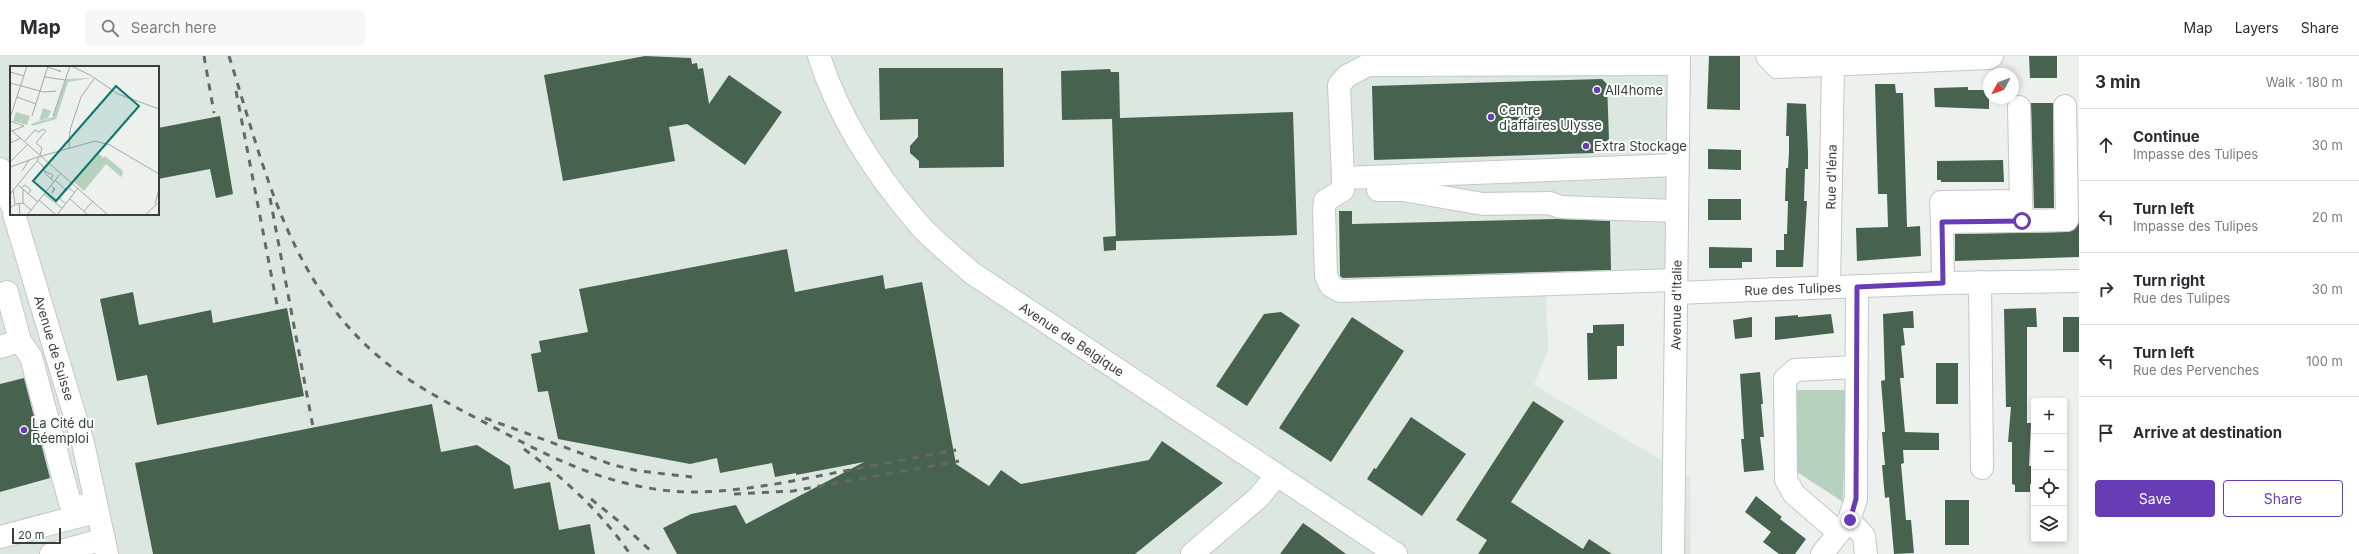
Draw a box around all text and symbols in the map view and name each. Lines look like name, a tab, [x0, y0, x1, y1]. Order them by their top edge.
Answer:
search box	[85, 10, 365, 46]
text: Map	[20, 16, 61, 39]
icon: search	[99, 17, 121, 39]
text: Search here	[131, 18, 216, 37]
text: Map	[2184, 19, 2213, 36]
text: Layers	[2235, 19, 2279, 36]
text: Share	[2301, 19, 2339, 36]
inset map	[10, 66, 159, 215]
north arrow	[1983, 68, 2019, 104]
text: 3 min	[2095, 72, 2141, 92]
text: Walk · 180 m	[2266, 74, 2343, 90]
place label: All4home	[1605, 82, 1663, 98]
marker: All4home	[1592, 85, 1602, 95]
place label: Centre d'affaires Ulysse	[1499, 102, 1602, 133]
marker: Centre d'affaires Ulysse	[1486, 112, 1496, 122]
text: Continue	[2133, 127, 2200, 146]
icon: ahead	[2095, 134, 2117, 156]
text: 30 m	[2312, 137, 2343, 153]
place label: Extra Stockage	[1594, 138, 1687, 154]
marker: Extra Stockage	[1581, 141, 1591, 151]
street label: Rue d'Iéna	[1822, 144, 1840, 210]
text: Impasse des Tulipes	[2133, 146, 2258, 162]
text: Turn left	[2133, 199, 2194, 218]
icon: left	[2095, 206, 2117, 228]
text: 20 m	[2312, 209, 2343, 225]
route start	[2013, 212, 2031, 230]
text: Impasse des Tulipes	[2133, 218, 2258, 234]
street label: Avenue d'Italie	[1667, 260, 1685, 350]
text: Turn right	[2133, 271, 2205, 290]
icon: right	[2095, 278, 2117, 300]
street label: Rue des Tulipes	[1744, 279, 1842, 298]
text: 30 m	[2312, 281, 2343, 297]
text: Rue des Tulipes	[2133, 290, 2230, 306]
street label: Avenue de Suisse	[31, 293, 78, 403]
street label: Avenue de Belgique	[1017, 299, 1127, 380]
text: Turn left	[2133, 343, 2194, 362]
icon: left	[2095, 350, 2117, 372]
text: 100 m	[2306, 353, 2343, 369]
text: Rue des Pervenches	[2133, 362, 2259, 378]
map controls	[2031, 398, 2067, 542]
button: +	[2031, 398, 2067, 434]
place label: La Cité du Réemploi	[32, 415, 94, 446]
icon: arrive	[2095, 422, 2117, 444]
text: Arrive at destination	[2133, 423, 2282, 442]
marker: La Cité du Réemploi	[19, 425, 29, 435]
button: −	[2031, 434, 2067, 470]
button: locate	[2031, 470, 2067, 506]
button: Save	[2095, 480, 2215, 517]
button: Share	[2223, 480, 2343, 517]
button: layers	[2031, 506, 2067, 542]
route end	[1841, 511, 1859, 529]
scale bar	[12, 526, 61, 545]
text: 20 m	[18, 528, 44, 542]

